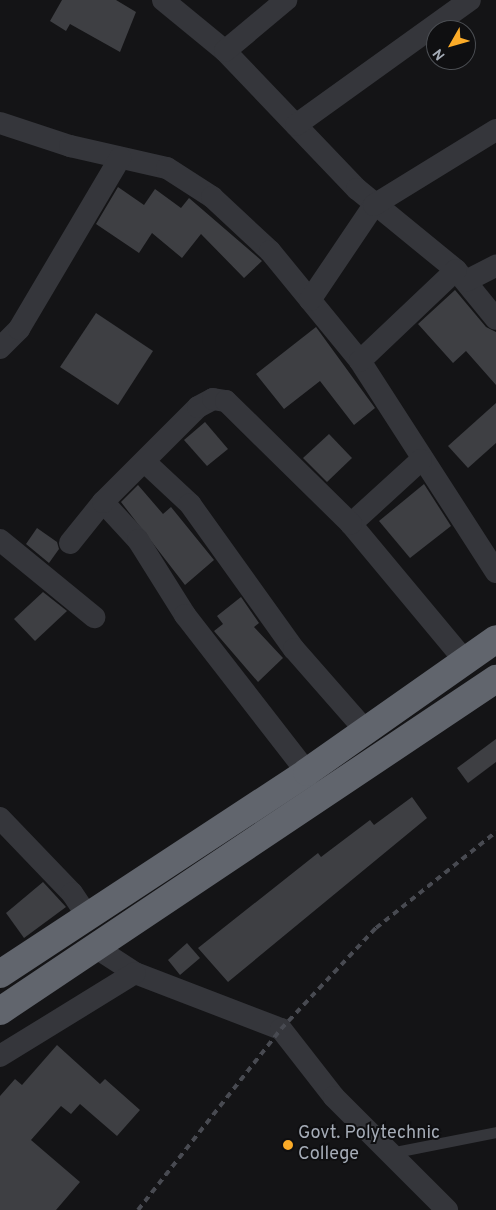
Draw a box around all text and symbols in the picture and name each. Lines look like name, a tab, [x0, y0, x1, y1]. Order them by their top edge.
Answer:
north arrow	[426, 20, 476, 70]
text: N	[430, 45, 449, 63]
place label: Govt. Polytechnic College	[298, 1124, 440, 1166]
marker: Govt. Polytechnic College	[282, 1139, 294, 1151]

